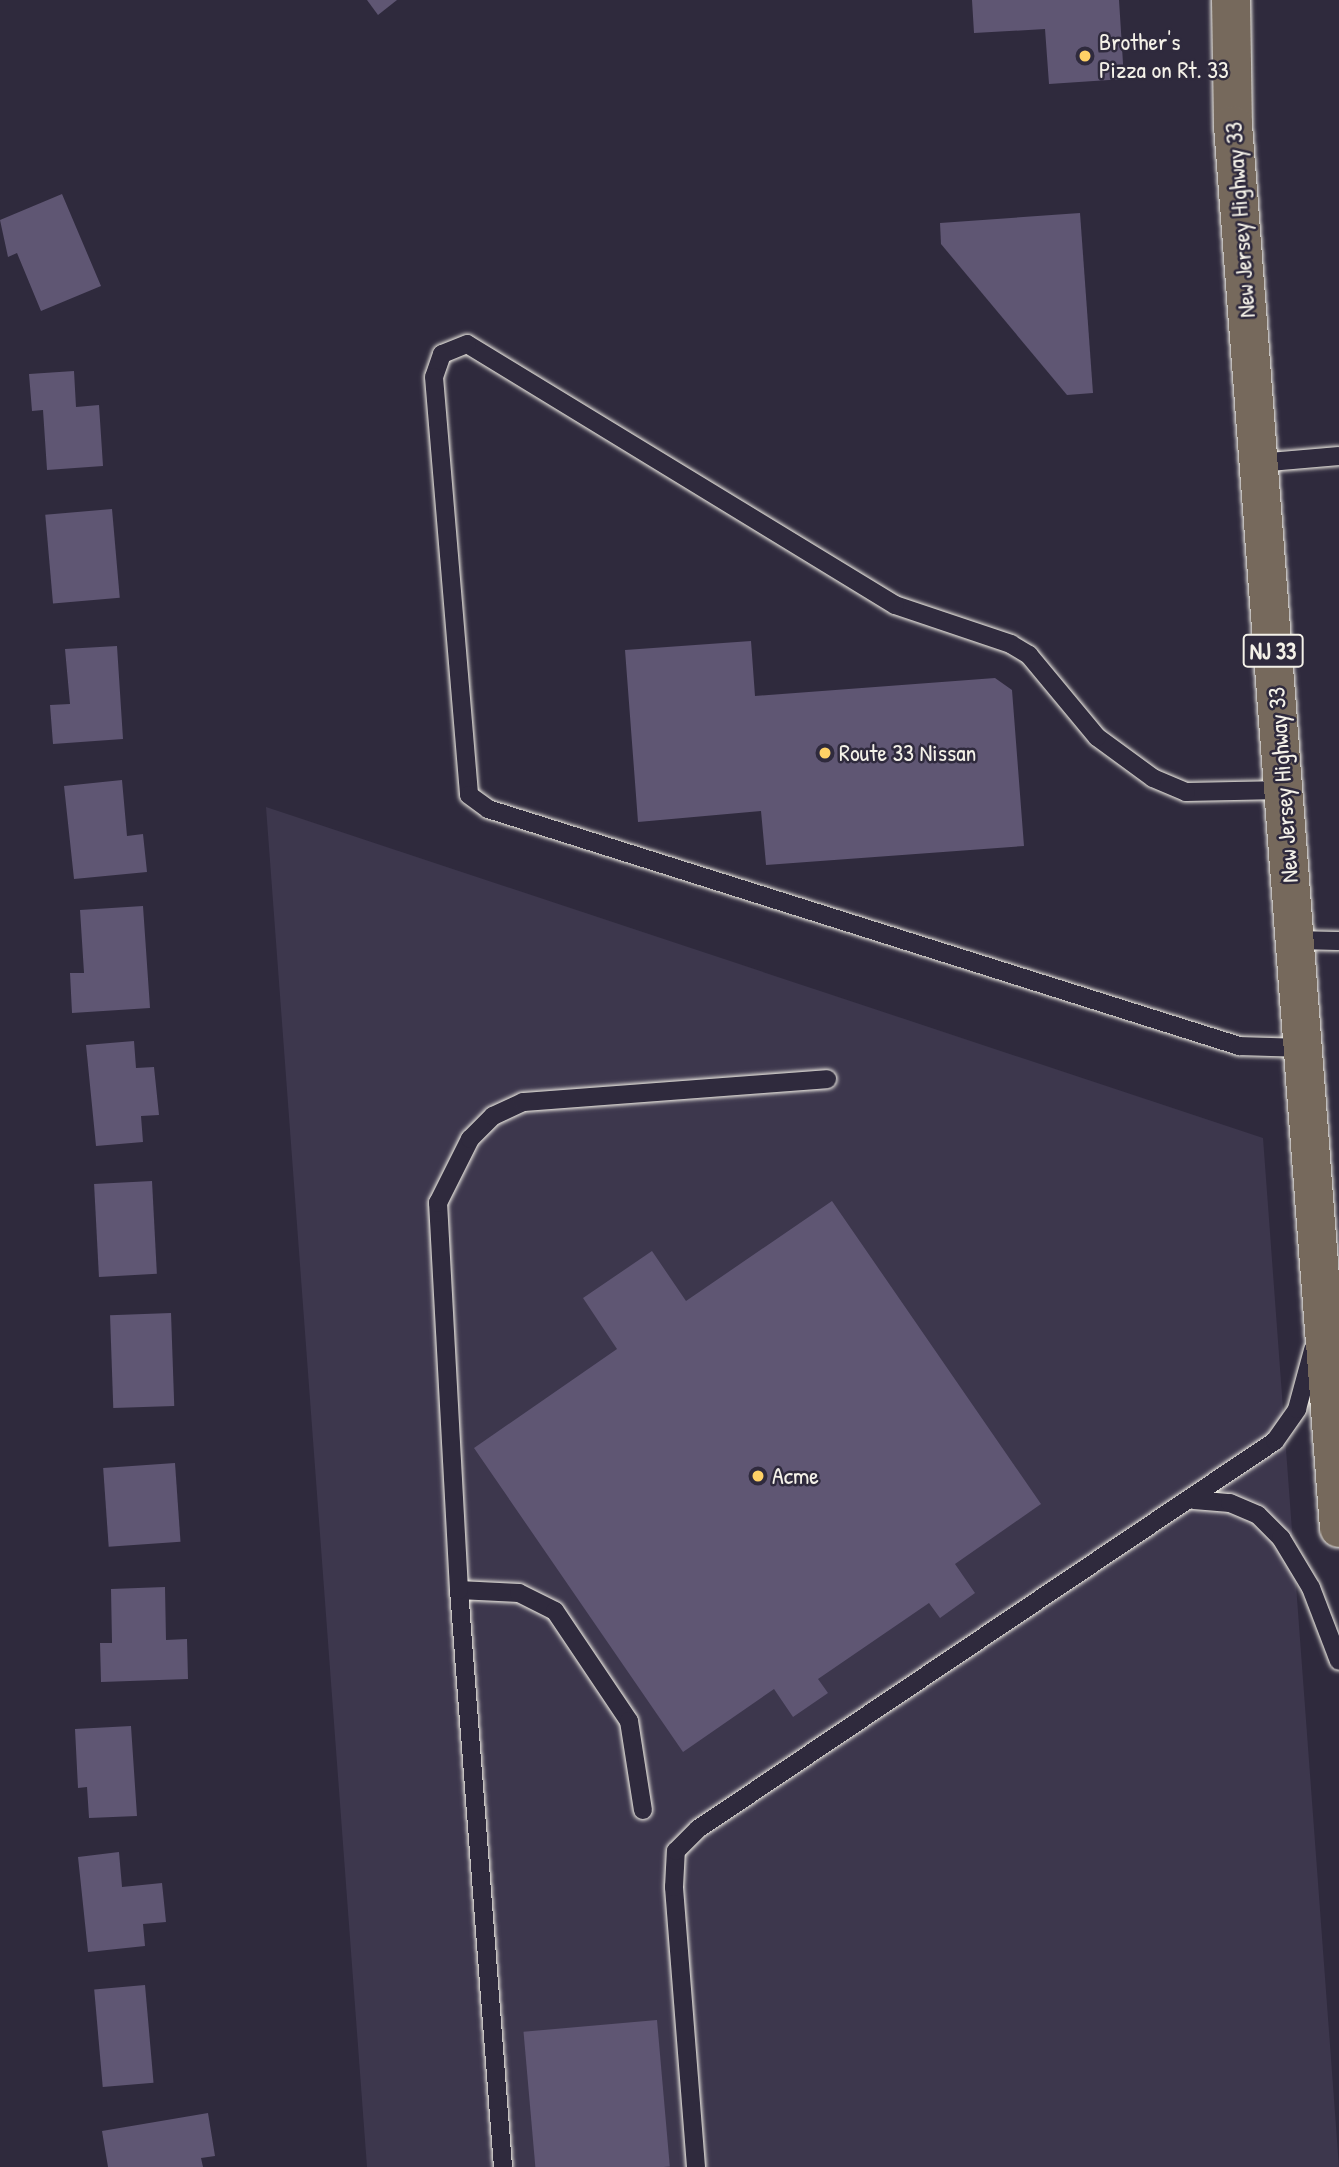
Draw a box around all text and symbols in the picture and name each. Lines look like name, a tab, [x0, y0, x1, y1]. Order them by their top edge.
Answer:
place label: Brother's Pizza on Rt. 33	[1099, 28, 1229, 84]
marker: Brother's Pizza on Rt. 33	[1077, 48, 1093, 64]
street label: New Jersey Highway 33	[1219, 121, 1261, 319]
road number: NJ 33	[1242, 632, 1304, 670]
street label: New Jersey Highway 33	[1262, 686, 1304, 884]
place label: Route 33 Nissan	[839, 739, 976, 767]
marker: Route 33 Nissan	[817, 745, 833, 761]
place label: Acme	[772, 1462, 819, 1490]
marker: Acme	[750, 1468, 766, 1484]

